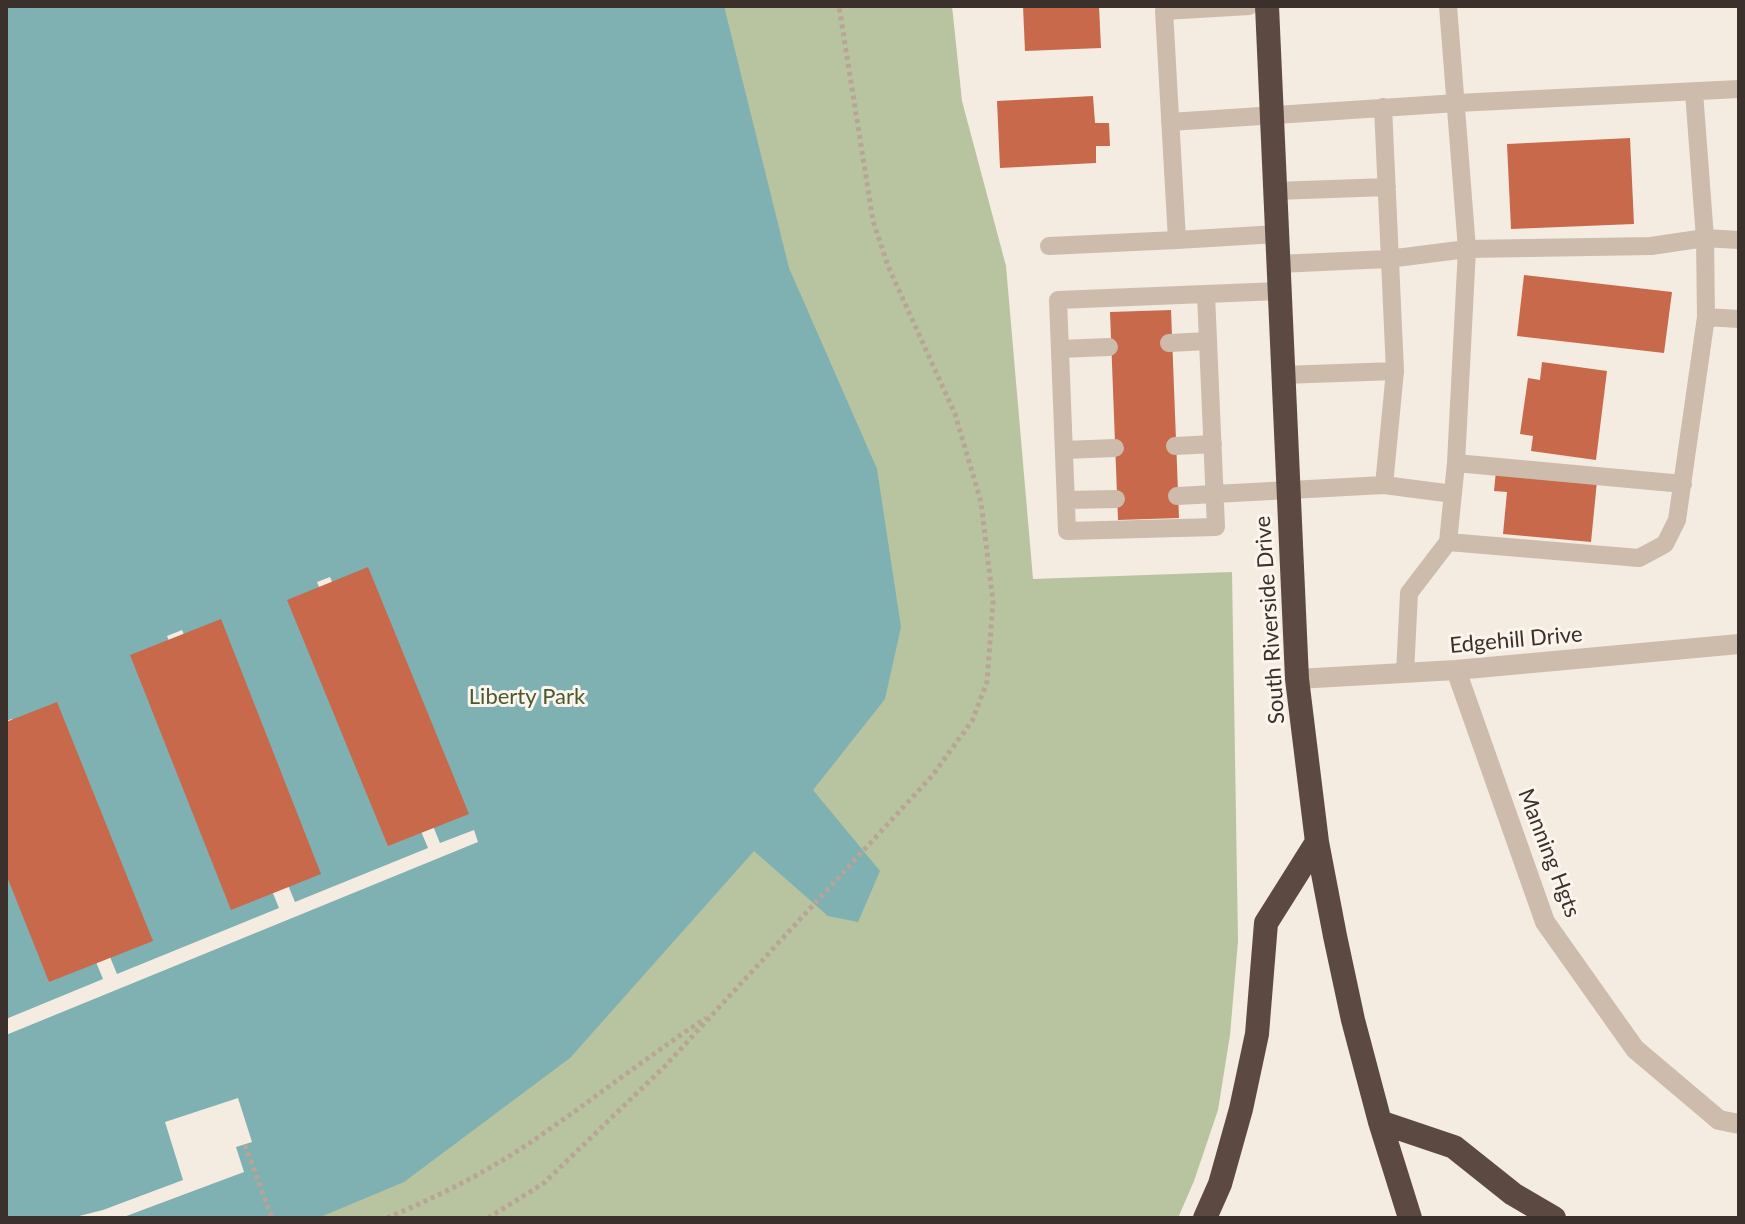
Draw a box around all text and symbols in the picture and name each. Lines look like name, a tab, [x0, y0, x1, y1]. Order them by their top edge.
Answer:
street label: South Riverside Drive	[1250, 515, 1290, 725]
street label: Edgehill Drive	[1448, 621, 1584, 659]
park label: Liberty Park	[469, 684, 585, 710]
street label: Manning Hgts	[1512, 785, 1586, 921]

